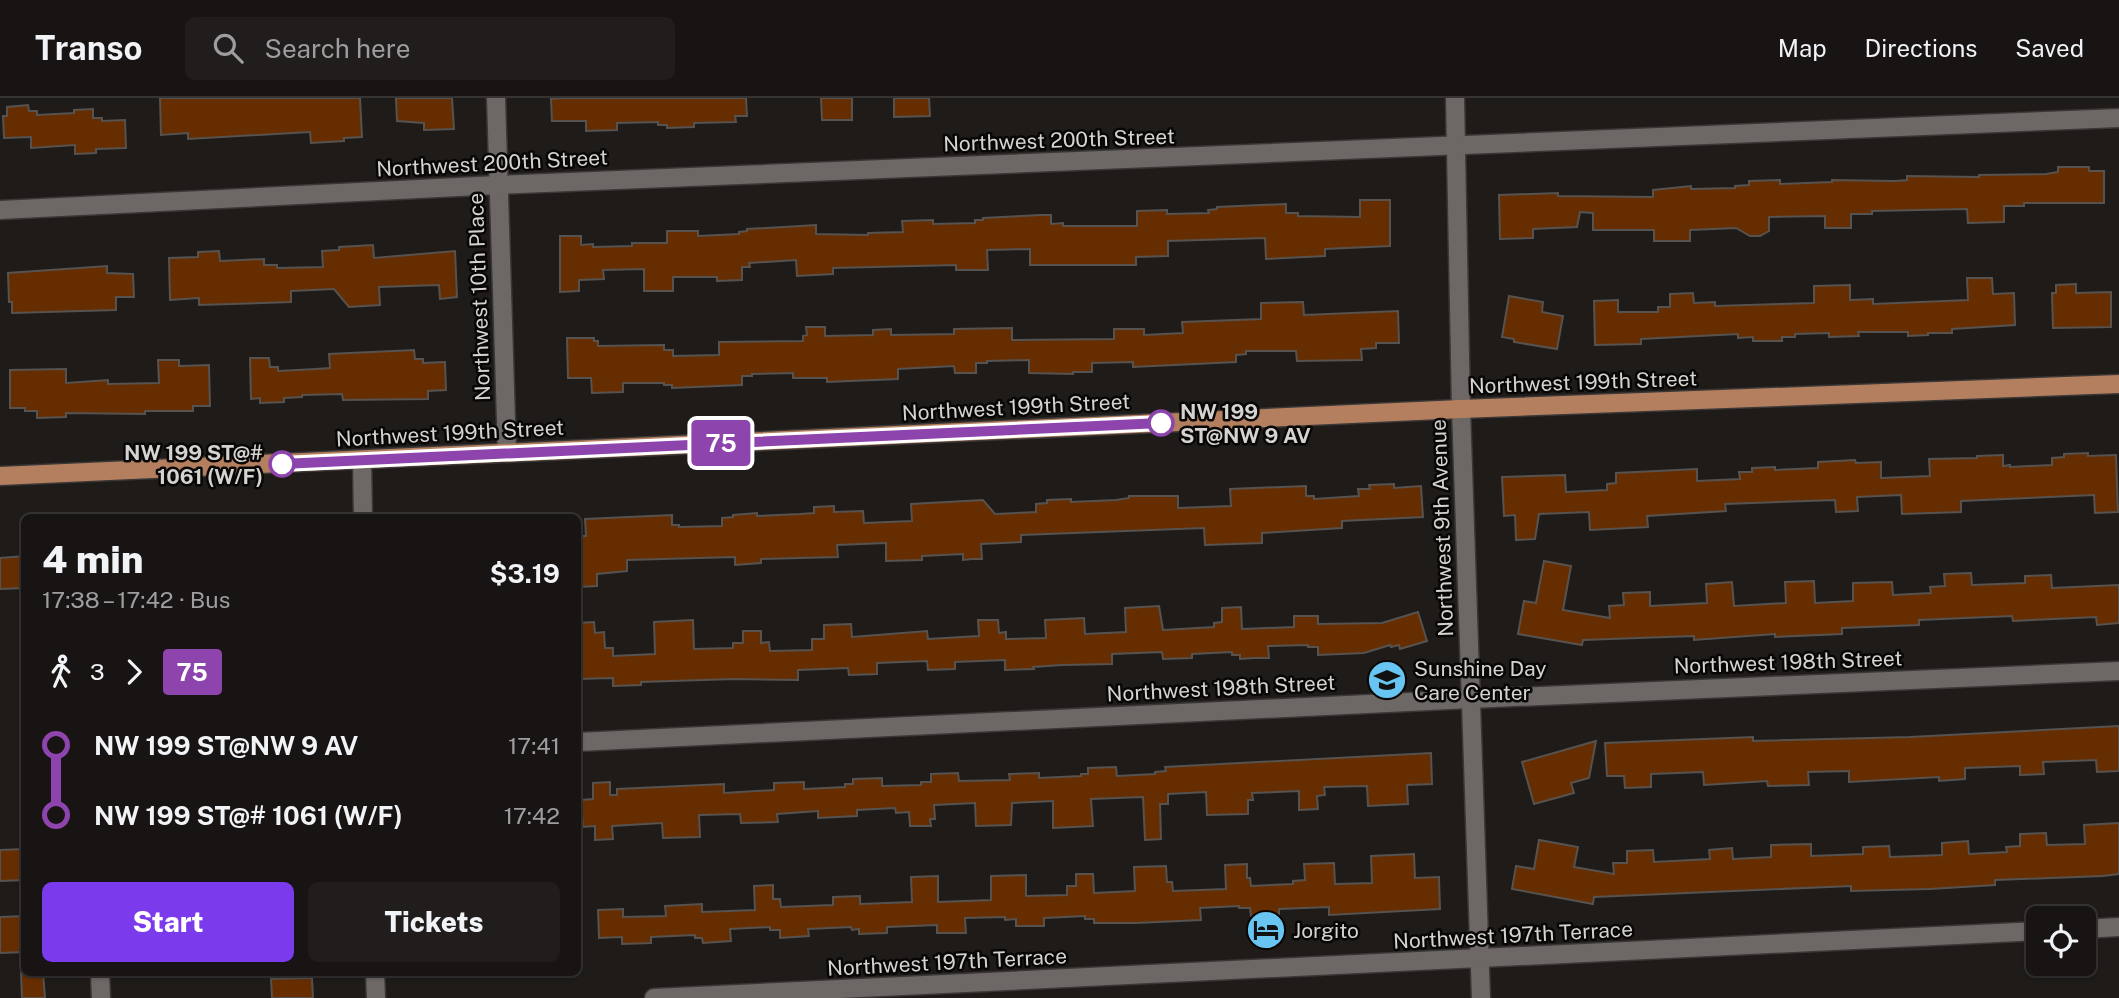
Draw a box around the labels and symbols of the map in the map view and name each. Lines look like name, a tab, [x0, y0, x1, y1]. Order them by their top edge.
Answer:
street label: Northwest 200th Street	[943, 123, 1175, 157]
street label: Northwest 200th Street	[376, 144, 608, 182]
street label: Northwest 10th Place	[463, 192, 495, 402]
street label: Northwest 199th Street	[1468, 366, 1698, 398]
street label: Northwest 199th Street	[901, 389, 1131, 425]
place label: NW 199 ST@NW 9 AV	[1180, 399, 1311, 448]
marker: NW 199 ST@NW 9 AV	[1148, 410, 1174, 436]
street label: Northwest 199th Street	[335, 415, 565, 451]
street label: Northwest 9th Avenue	[1426, 419, 1458, 637]
line badge: 75	[690, 420, 752, 466]
place label: NW 199 ST@# 1061 (W/F)	[124, 440, 263, 489]
marker: NW 199 ST@# 1061 (W/F)	[269, 451, 295, 477]
street label: Northwest 198th Street	[1673, 646, 1903, 678]
place label: Sunshine Day Care Center	[1414, 656, 1547, 705]
school or university icon: Sunshine Day Care Center	[1366, 659, 1408, 701]
street label: Northwest 198th Street	[1106, 670, 1336, 706]
hotel icon: Jorgito	[1245, 909, 1287, 951]
street label: Northwest 197th Terrace	[1392, 916, 1634, 954]
place label: Jorgito	[1293, 918, 1359, 943]
street label: Northwest 197th Terrace	[826, 943, 1068, 981]

